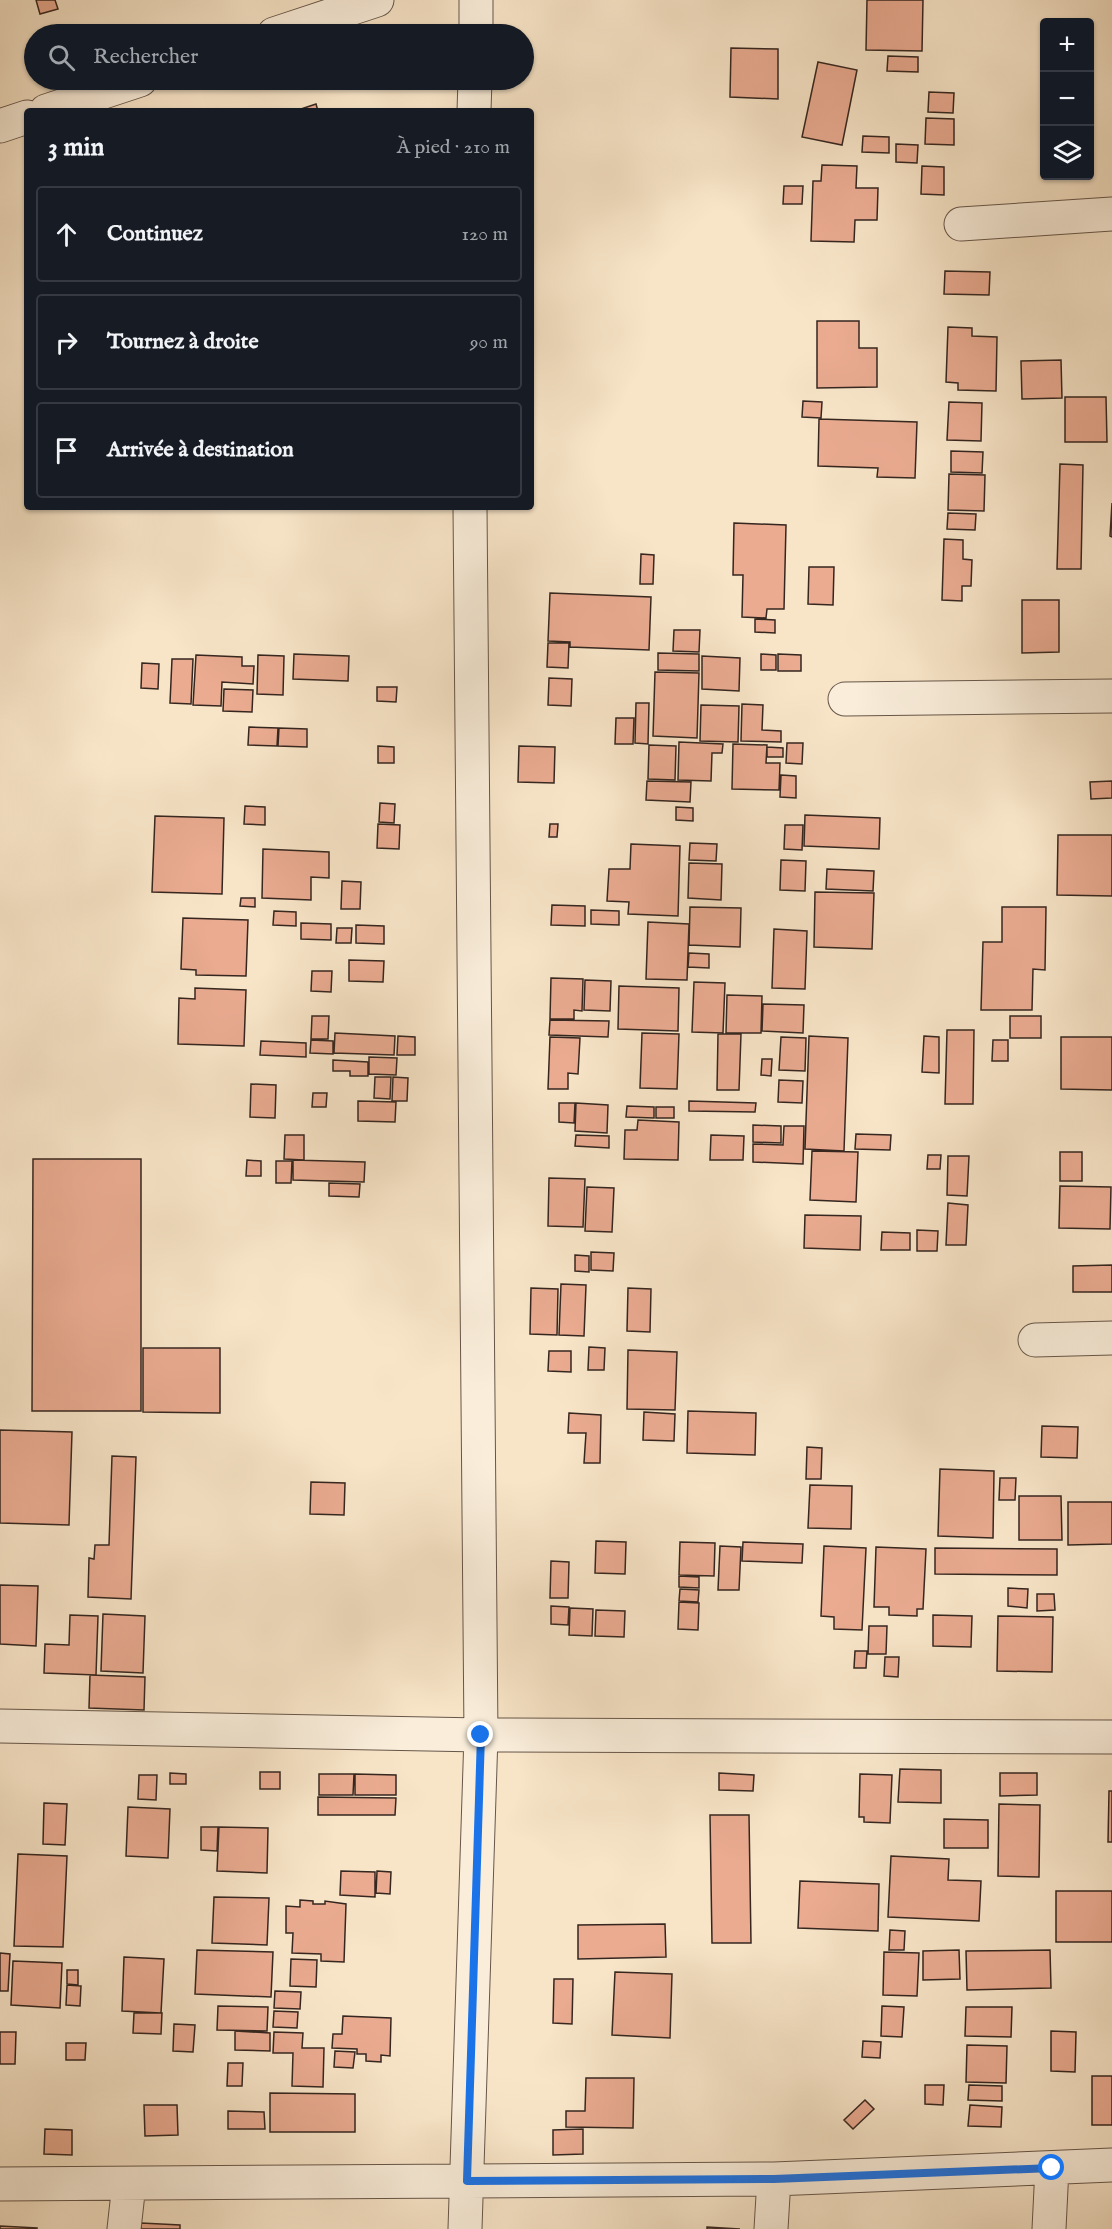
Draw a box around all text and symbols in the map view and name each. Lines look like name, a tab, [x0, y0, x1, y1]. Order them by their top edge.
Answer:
map controls	[1040, 18, 1094, 180]
button: +	[1040, 18, 1094, 72]
search box	[24, 24, 534, 90]
icon: search	[45, 41, 78, 74]
text: Rechercher	[93, 43, 198, 71]
button: −	[1040, 72, 1094, 126]
button: layers	[1040, 126, 1094, 180]
text: 3 min	[48, 131, 104, 164]
text: À pied · 210 m	[397, 135, 510, 160]
icon: ahead	[50, 218, 83, 251]
text: Continuez	[107, 220, 203, 248]
text: 120 m	[462, 222, 508, 247]
icon: right	[50, 326, 83, 359]
text: Tournez à droite	[107, 328, 258, 356]
text: 90 m	[470, 330, 508, 355]
icon: arrive	[50, 434, 83, 467]
text: Arrivée à destination	[107, 436, 294, 464]
route end	[467, 1721, 493, 1747]
route start	[1038, 2154, 1064, 2180]

